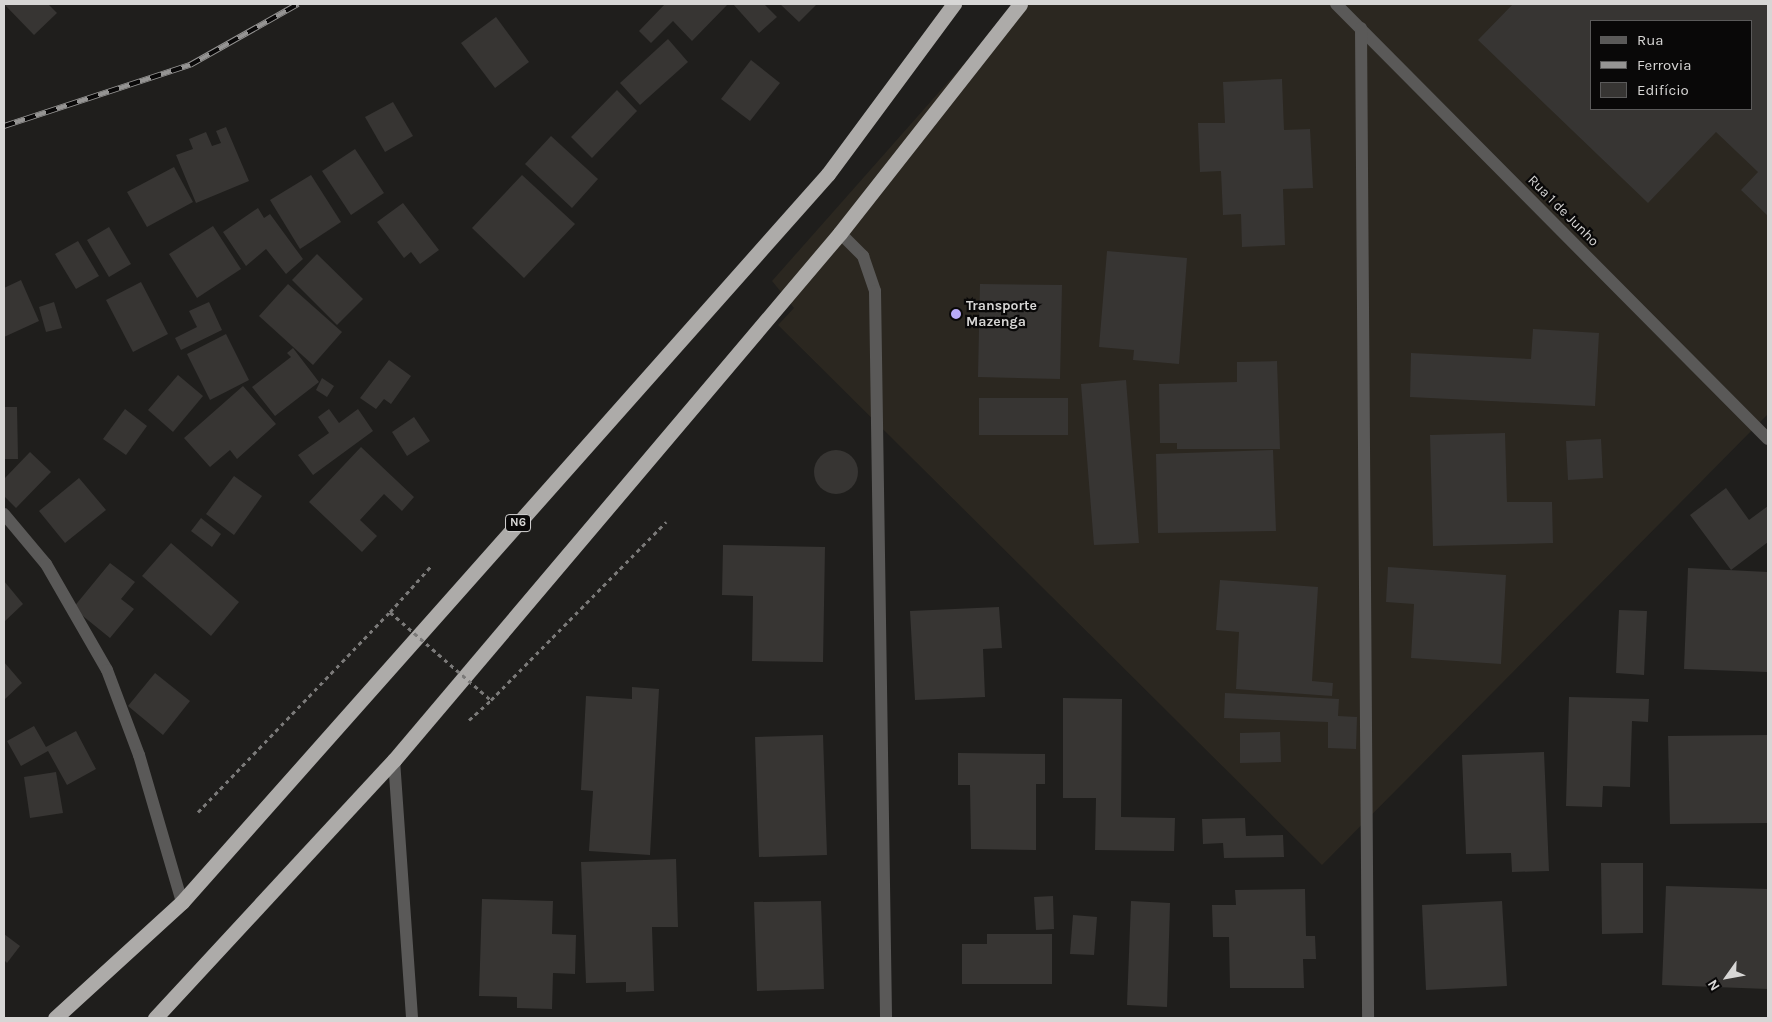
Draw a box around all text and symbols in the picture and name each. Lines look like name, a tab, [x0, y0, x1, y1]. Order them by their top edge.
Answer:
legend	[1590, 20, 1752, 110]
text: Rua	[1637, 31, 1664, 49]
text: Ferrovia	[1637, 56, 1691, 74]
text: Edifício	[1637, 81, 1689, 99]
street label: Rua 1 de Junho	[1524, 172, 1602, 250]
place label: Transporte Mazenga	[966, 298, 1037, 331]
marker: Transporte Mazenga	[950, 308, 962, 320]
road number: N6	[504, 514, 532, 532]
north arrow	[1702, 952, 1752, 1002]
text: N	[1704, 976, 1724, 994]

